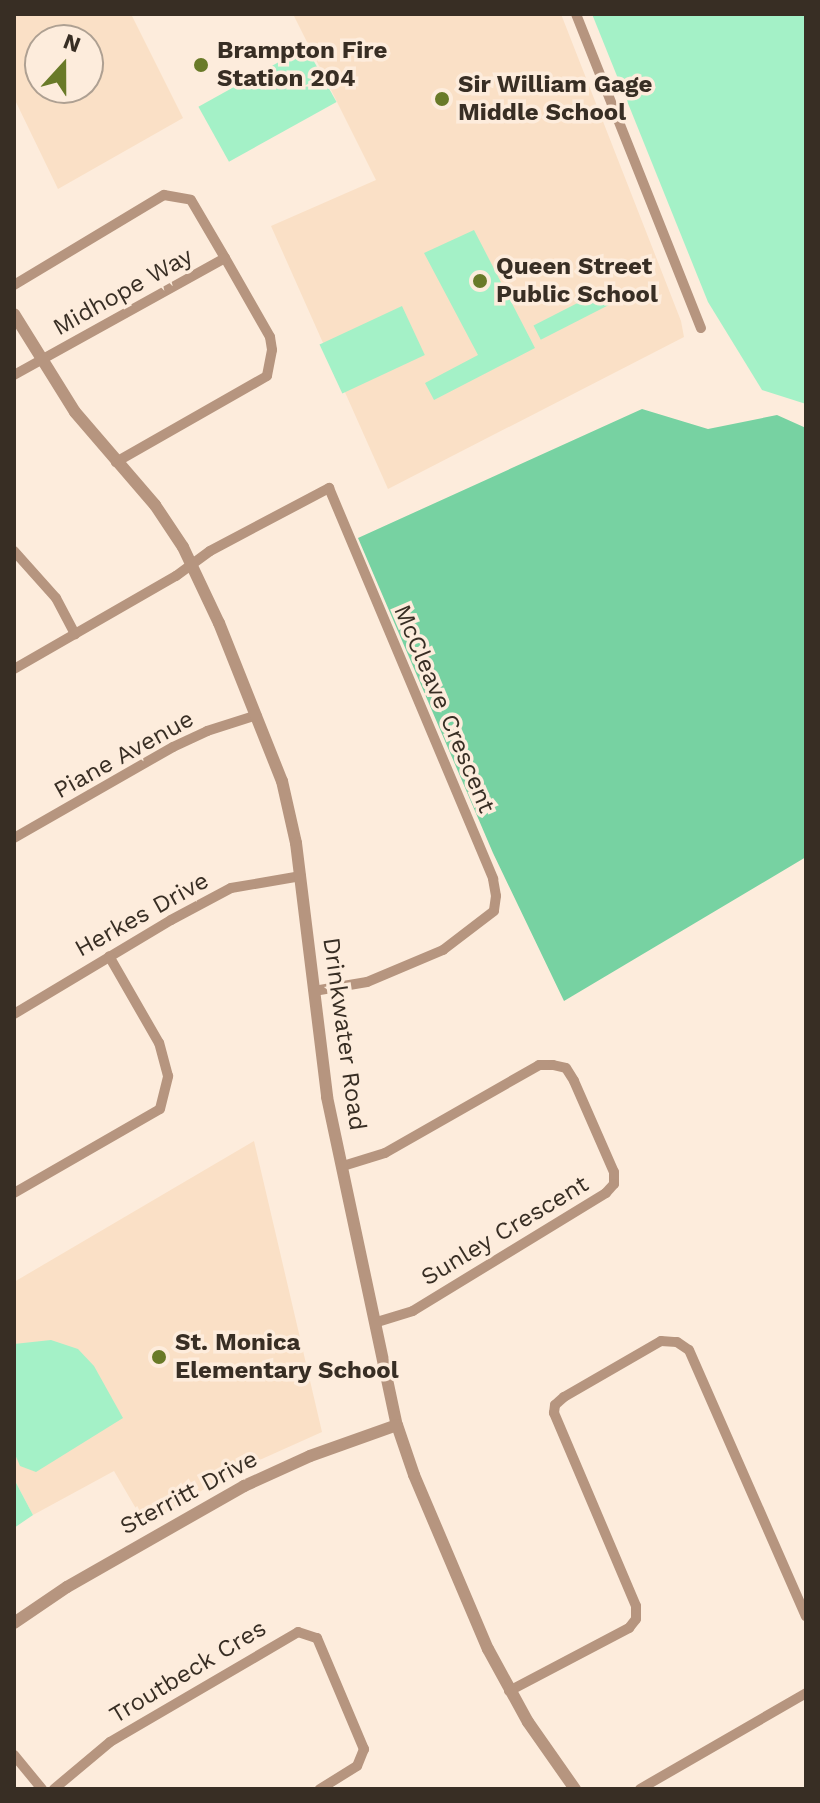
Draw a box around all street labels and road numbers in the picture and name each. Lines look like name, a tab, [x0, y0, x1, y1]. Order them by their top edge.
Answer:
street label: Midhope Way	[48, 242, 198, 342]
street label: McCleave Crescent	[387, 601, 501, 817]
street label: Piane Avenue	[49, 704, 199, 806]
street label: Herkes Drive	[70, 866, 214, 964]
street label: Drinkwater Road	[316, 935, 372, 1133]
street label: Sunley Crescent	[416, 1170, 594, 1292]
street label: Sterritt Drive	[115, 1445, 263, 1541]
street label: Troutbeck Cres	[104, 1614, 272, 1730]

